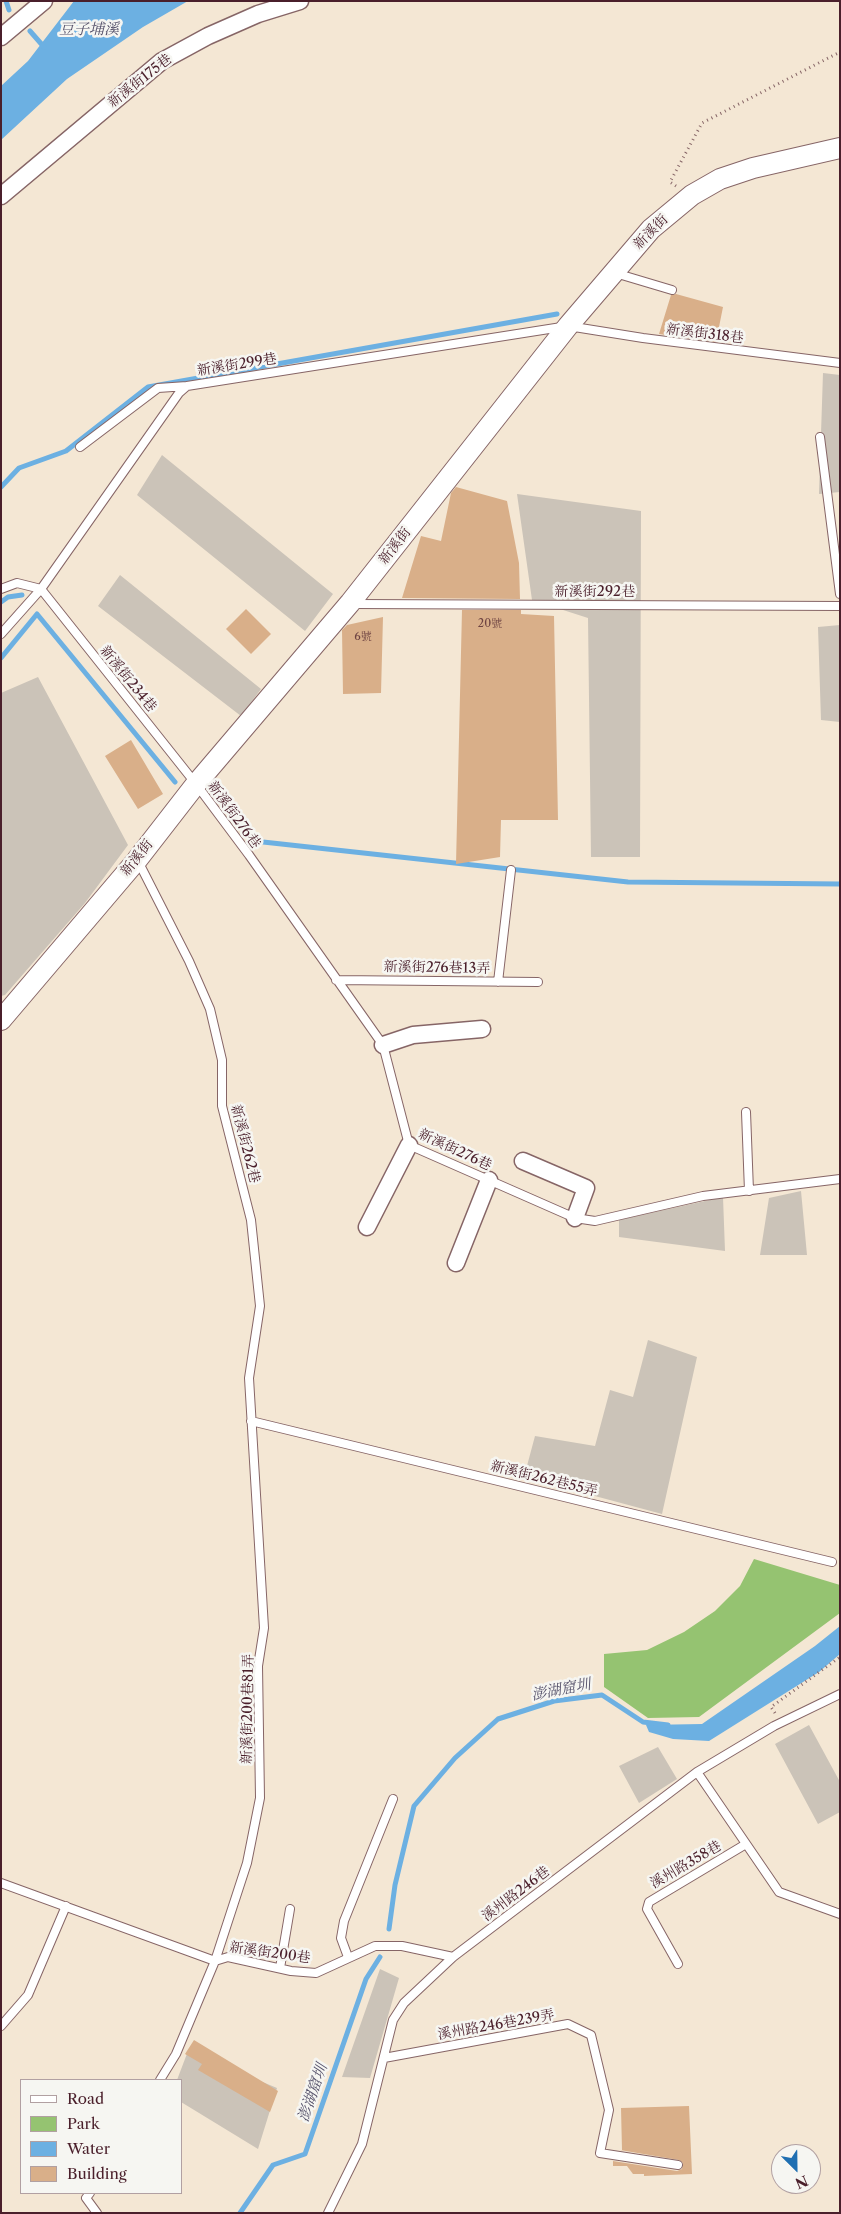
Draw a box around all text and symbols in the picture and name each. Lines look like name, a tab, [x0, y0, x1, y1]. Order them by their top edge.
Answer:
water label: 豆子埔溪	[59, 21, 119, 39]
street label: 新溪街175巷	[105, 51, 175, 111]
street label: 新溪街	[630, 211, 672, 253]
street label: 新溪街318巷	[665, 321, 745, 347]
street label: 新溪街299巷	[196, 350, 278, 380]
street label: 新溪街	[375, 524, 415, 568]
street label: 新溪街292巷	[555, 584, 635, 600]
house number: 20號	[478, 617, 502, 631]
house number: 6號	[354, 630, 372, 644]
street label: 新溪街234巷	[96, 643, 160, 715]
street label: 新溪街276巷	[204, 778, 264, 852]
street label: 新溪街	[117, 836, 157, 880]
street label: 新溪街276巷13弄	[384, 959, 490, 977]
street label: 新溪街262巷	[227, 1103, 263, 1185]
street label: 新溪街276巷	[416, 1126, 494, 1174]
street label: 新溪街262巷55弄	[489, 1458, 599, 1500]
street label: 新溪街200巷81弄	[239, 1654, 257, 1764]
water label: 澎湖窟圳	[530, 1675, 592, 1705]
street label: 溪州路358巷	[647, 1838, 725, 1892]
street label: 溪州路246巷	[479, 1863, 553, 1925]
street label: 新溪街200巷	[228, 1939, 312, 1967]
street label: 溪州路246巷239弄	[436, 2006, 556, 2044]
water label: 澎湖窟圳	[295, 2062, 331, 2124]
legend	[20, 2079, 182, 2194]
text: Road	[67, 2089, 104, 2108]
text: Park	[67, 2114, 100, 2133]
text: Water	[67, 2139, 110, 2158]
north arrow	[771, 2144, 821, 2194]
text: Building	[67, 2164, 127, 2183]
text: N	[792, 2171, 811, 2193]

